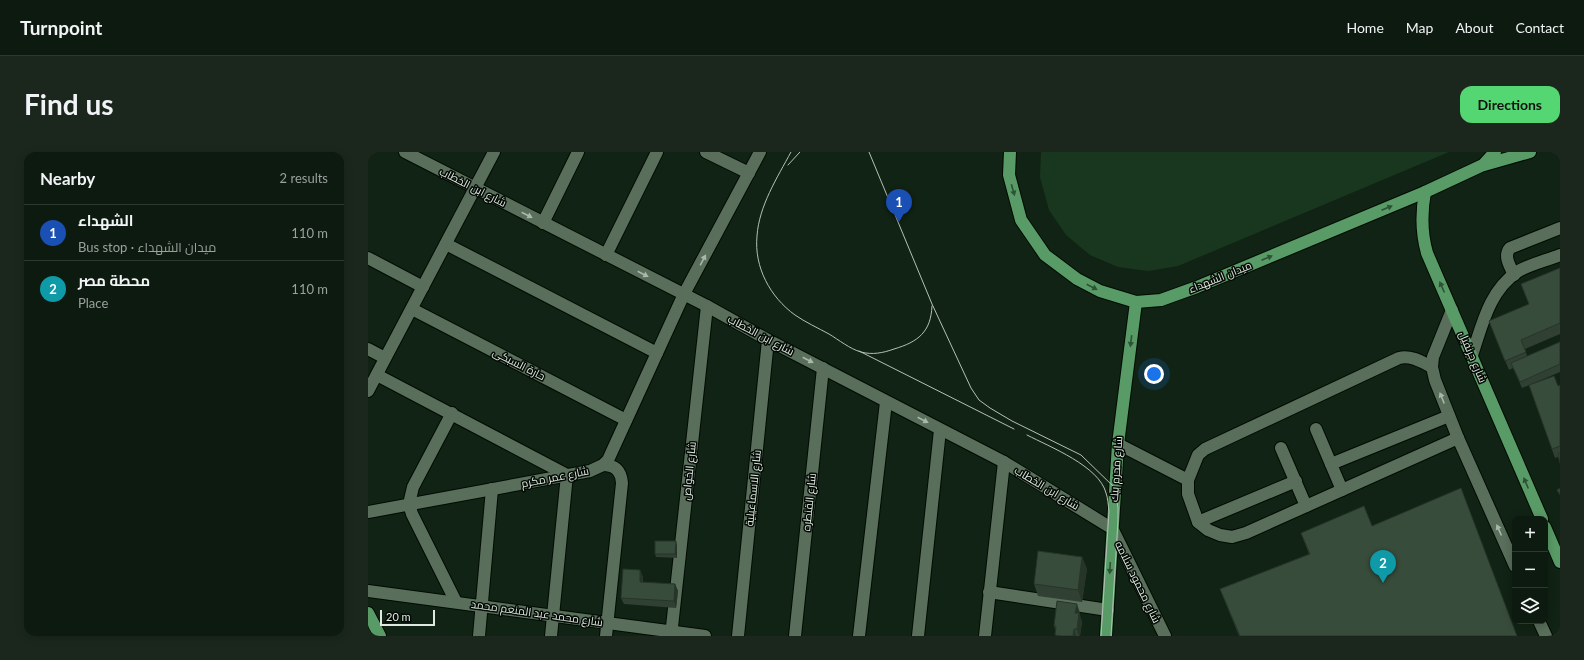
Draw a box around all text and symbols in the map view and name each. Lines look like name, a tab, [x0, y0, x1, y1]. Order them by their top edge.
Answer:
text: Turnpoint	[20, 16, 102, 39]
text: Home	[1346, 19, 1384, 36]
text: Map	[1406, 19, 1433, 36]
text: About	[1455, 19, 1493, 36]
text: Contact	[1515, 19, 1564, 36]
button: Directions	[1460, 86, 1560, 123]
text: Find us	[24, 87, 114, 121]
street label: شارع ابن الخطاب	[437, 164, 509, 211]
text: Nearby	[40, 168, 95, 189]
text: 2 results	[280, 170, 328, 186]
one-way arrow	[1010, 185, 1016, 197]
pin: 1	[886, 189, 912, 222]
one-way arrow	[1382, 205, 1393, 211]
text: الشهداء	[78, 211, 134, 229]
one-way arrow	[521, 211, 533, 218]
text: 1	[49, 225, 57, 241]
text: 110 m	[291, 225, 328, 241]
text: Bus stop · ميدان الشهداء	[78, 239, 216, 255]
one-way arrow	[699, 254, 706, 266]
one-way arrow	[1262, 255, 1273, 261]
street label: ميدان الشهداء	[1186, 258, 1254, 296]
text: محطة مصر	[78, 271, 150, 289]
one-way arrow	[637, 271, 648, 277]
text: 2	[49, 281, 57, 297]
text: 110 m	[291, 281, 328, 297]
one-way arrow	[1439, 281, 1445, 292]
one-way arrow	[1086, 284, 1098, 290]
text: Place	[78, 295, 108, 311]
street label: شارع ابن الخطاب	[725, 312, 797, 359]
street label: شارع جرنفيل	[1455, 329, 1490, 385]
one-way arrow	[1128, 335, 1134, 347]
street label: حارة السبكى	[490, 345, 548, 383]
one-way arrow	[802, 357, 813, 363]
your location	[1144, 364, 1164, 384]
one-way arrow	[1439, 393, 1445, 404]
one-way arrow	[917, 417, 928, 424]
street label: شارع محرم بيك	[1107, 436, 1126, 502]
street label: شارع الخواص	[679, 441, 700, 501]
street label: شارع الاسماعيلية	[742, 449, 765, 527]
street label: شارع ابن الخطاب	[1011, 463, 1082, 514]
street label: شارع عمر مكرم	[520, 464, 590, 491]
street label: شارع القنطره	[799, 472, 820, 532]
one-way arrow	[1523, 477, 1529, 489]
map controls	[1512, 516, 1548, 624]
button: +	[1512, 516, 1548, 552]
one-way arrow	[1496, 525, 1502, 536]
street label: شارع محمود سلامه	[1111, 539, 1164, 626]
pin: 2	[1370, 550, 1396, 583]
button: −	[1512, 552, 1548, 588]
one-way arrow	[1107, 562, 1113, 575]
button: layers	[1512, 588, 1548, 624]
street label: شارع محمد عبد المنعم محمد	[470, 597, 604, 630]
scale bar	[380, 608, 435, 627]
text: 20 m	[386, 610, 411, 623]

